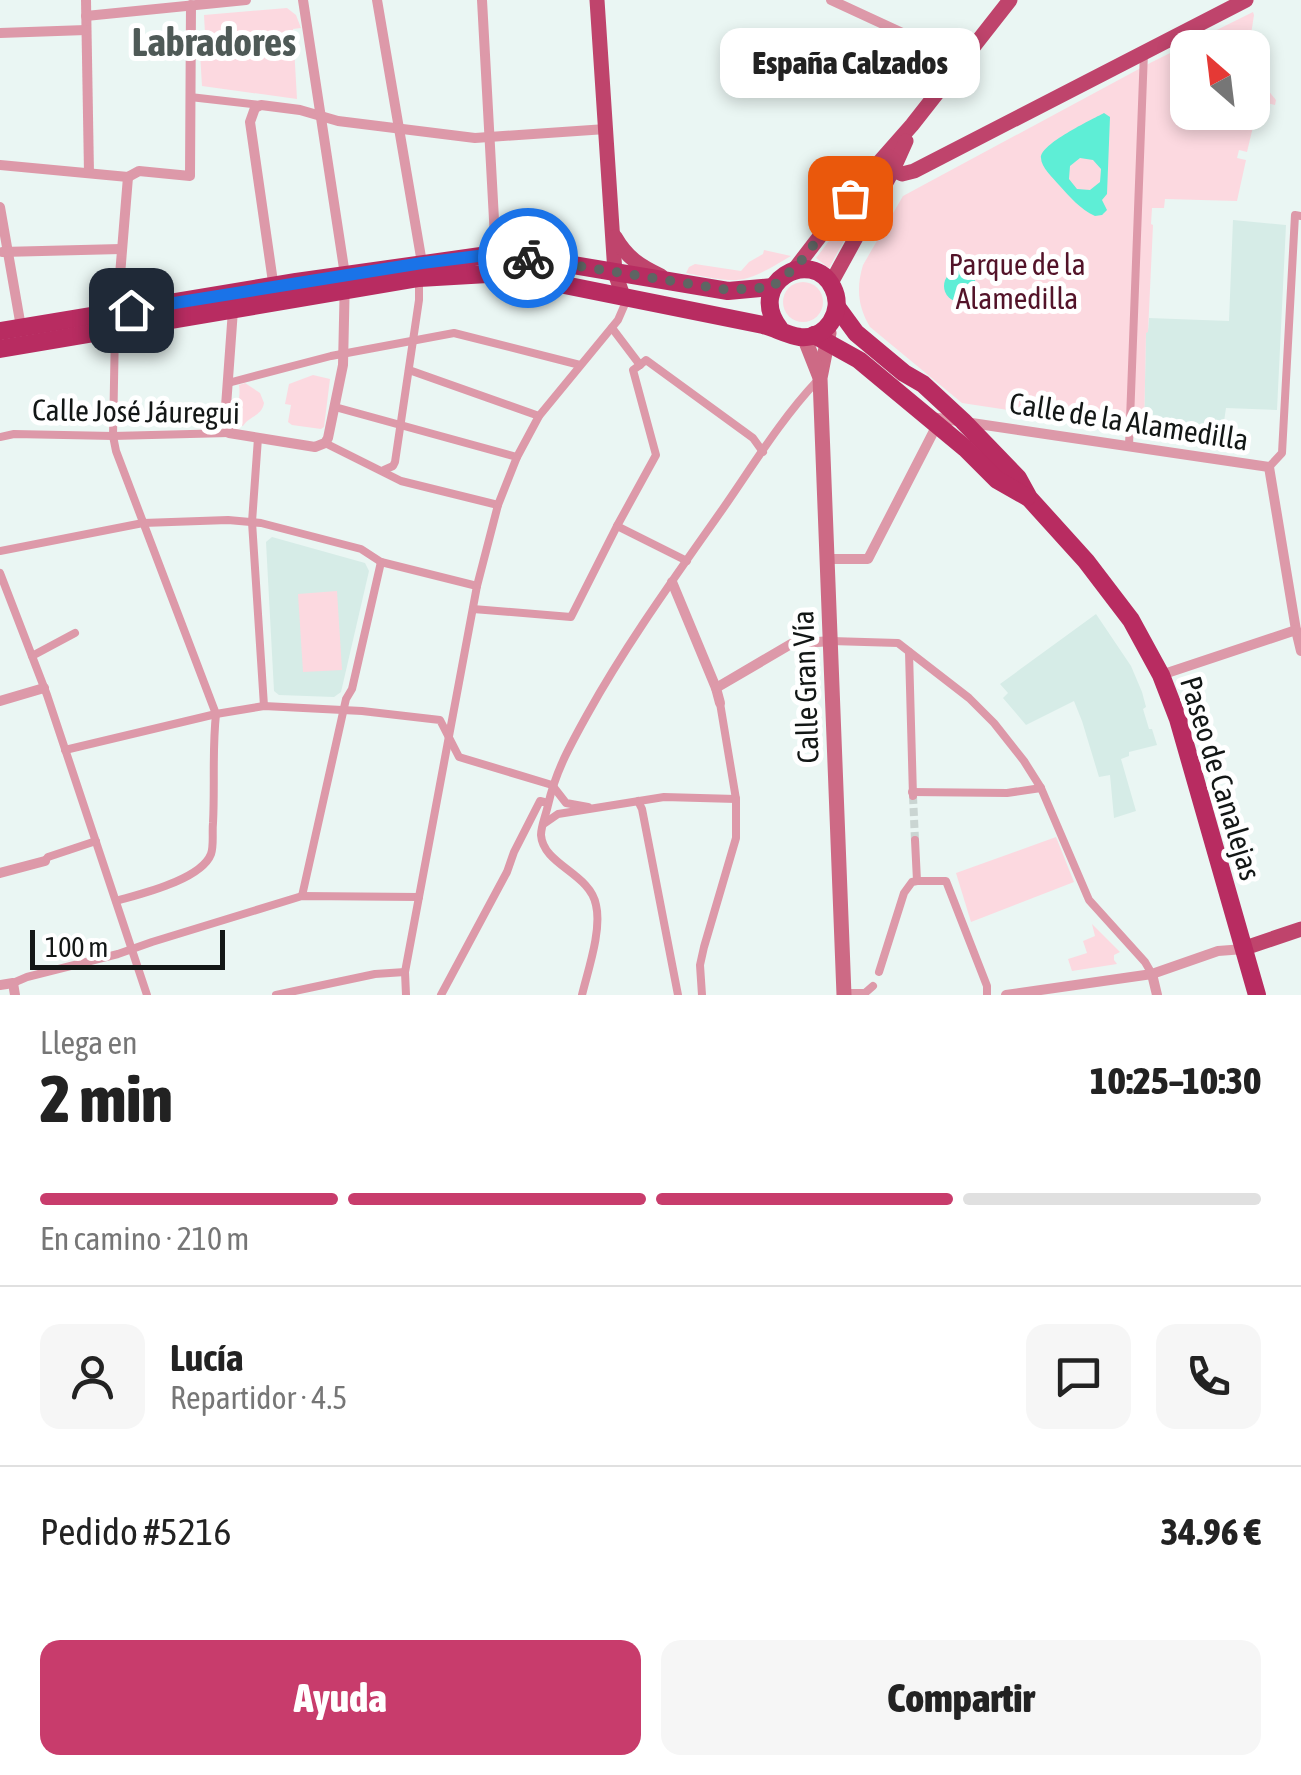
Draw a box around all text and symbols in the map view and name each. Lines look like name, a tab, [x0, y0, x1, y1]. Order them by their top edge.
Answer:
district label: Labradores	[132, 19, 296, 64]
callout: España Calzados	[720, 28, 980, 98]
north arrow	[1170, 30, 1270, 130]
map controls	[1170, 30, 1270, 130]
text: España Calzados	[752, 44, 948, 81]
pin	[808, 156, 893, 241]
icon: bag	[823, 171, 878, 226]
courier	[478, 208, 578, 308]
icon: bike	[501, 231, 556, 286]
park label: Parque de la Alamedilla	[948, 247, 1086, 315]
pin	[89, 268, 174, 353]
icon: home	[104, 283, 159, 338]
street label: Calle de la Alamedilla	[1007, 385, 1251, 457]
street label: Calle José Jáuregui	[32, 392, 240, 430]
street label: Calle Gran Vía	[785, 610, 825, 764]
street label: Paseo de Canalejas	[1174, 672, 1268, 884]
scale bar	[30, 925, 225, 970]
text: 100 m	[45, 931, 108, 963]
text: Llega en	[40, 1024, 138, 1061]
text: 10:25–10:30	[1090, 1059, 1261, 1102]
text: 2 min	[40, 1061, 173, 1136]
text: En camino · 210 m	[40, 1220, 249, 1257]
button: person	[40, 1324, 145, 1429]
button: chat	[1026, 1324, 1131, 1429]
button: phone	[1156, 1324, 1261, 1429]
text: Lucía	[170, 1336, 244, 1379]
text: Repartidor · 4.5	[170, 1379, 347, 1416]
text: Pedido #5216	[40, 1510, 231, 1553]
text: 34.96 €	[1160, 1510, 1261, 1553]
button: Ayuda	[40, 1640, 641, 1755]
button: Compartir	[661, 1640, 1261, 1755]

